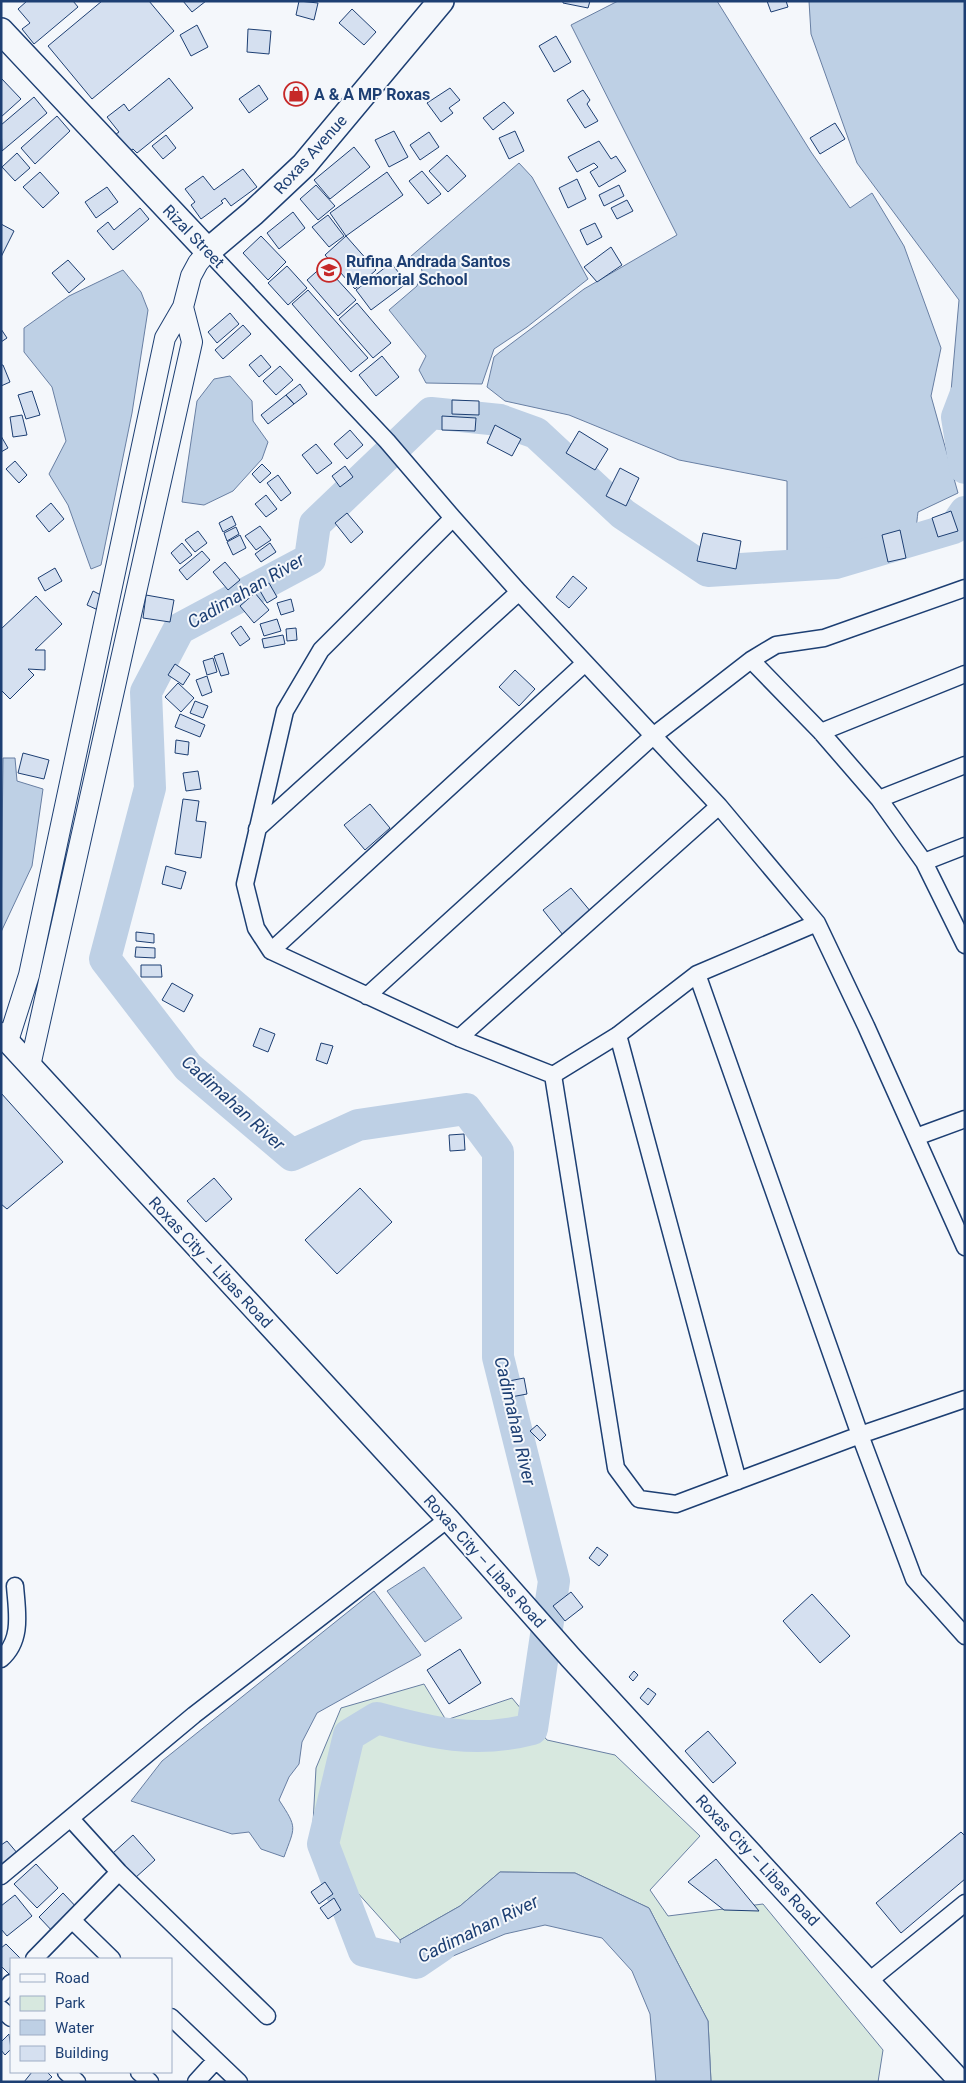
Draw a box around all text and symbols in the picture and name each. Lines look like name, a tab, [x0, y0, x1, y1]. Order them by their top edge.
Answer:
shop icon: A & A MP Roxas	[283, 81, 309, 107]
place label: A & A MP Roxas	[314, 85, 430, 104]
street label: Roxas Avenue	[270, 111, 351, 198]
street label: Rizal Street	[159, 201, 228, 272]
place label: Rufina Andrada Santos Memorial School	[346, 252, 511, 289]
school or university icon: Rufina Andrada Santos Memorial School	[316, 257, 342, 283]
water label: Cadimahan River	[184, 548, 309, 633]
water label: Cadimahan River	[177, 1051, 290, 1155]
street label: Roxas City – Libas Road	[145, 1193, 276, 1332]
water label: Cadimahan River	[490, 1354, 541, 1488]
street label: Roxas City – Libas Road	[420, 1491, 549, 1632]
street label: Roxas City – Libas Road	[692, 1791, 823, 1930]
water label: Cadimahan River	[414, 1890, 542, 1967]
legend	[10, 1958, 172, 2073]
text: Road	[55, 1969, 89, 1987]
text: Park	[55, 1994, 86, 2012]
text: Water	[55, 2019, 94, 2037]
text: Building	[55, 2044, 109, 2062]

